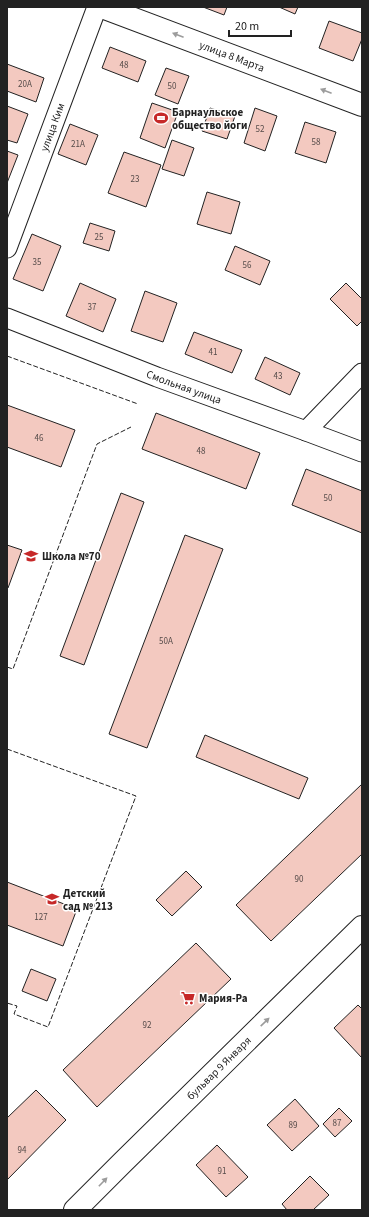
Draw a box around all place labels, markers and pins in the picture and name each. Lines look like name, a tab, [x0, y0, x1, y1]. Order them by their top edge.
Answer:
place label: Барнаульское общество йоги	[172, 105, 247, 133]
sports icon: Барнаульское общество йоги	[153, 110, 169, 126]
school or university icon: Школа №70	[23, 548, 39, 564]
place label: Школа №70	[42, 549, 101, 564]
place label: Детский сад № 213	[63, 886, 113, 914]
school or university icon: Детский сад № 213	[44, 891, 60, 907]
supermarket icon: Мария-Ра	[180, 990, 196, 1006]
place label: Мария-Ра	[199, 991, 248, 1006]

